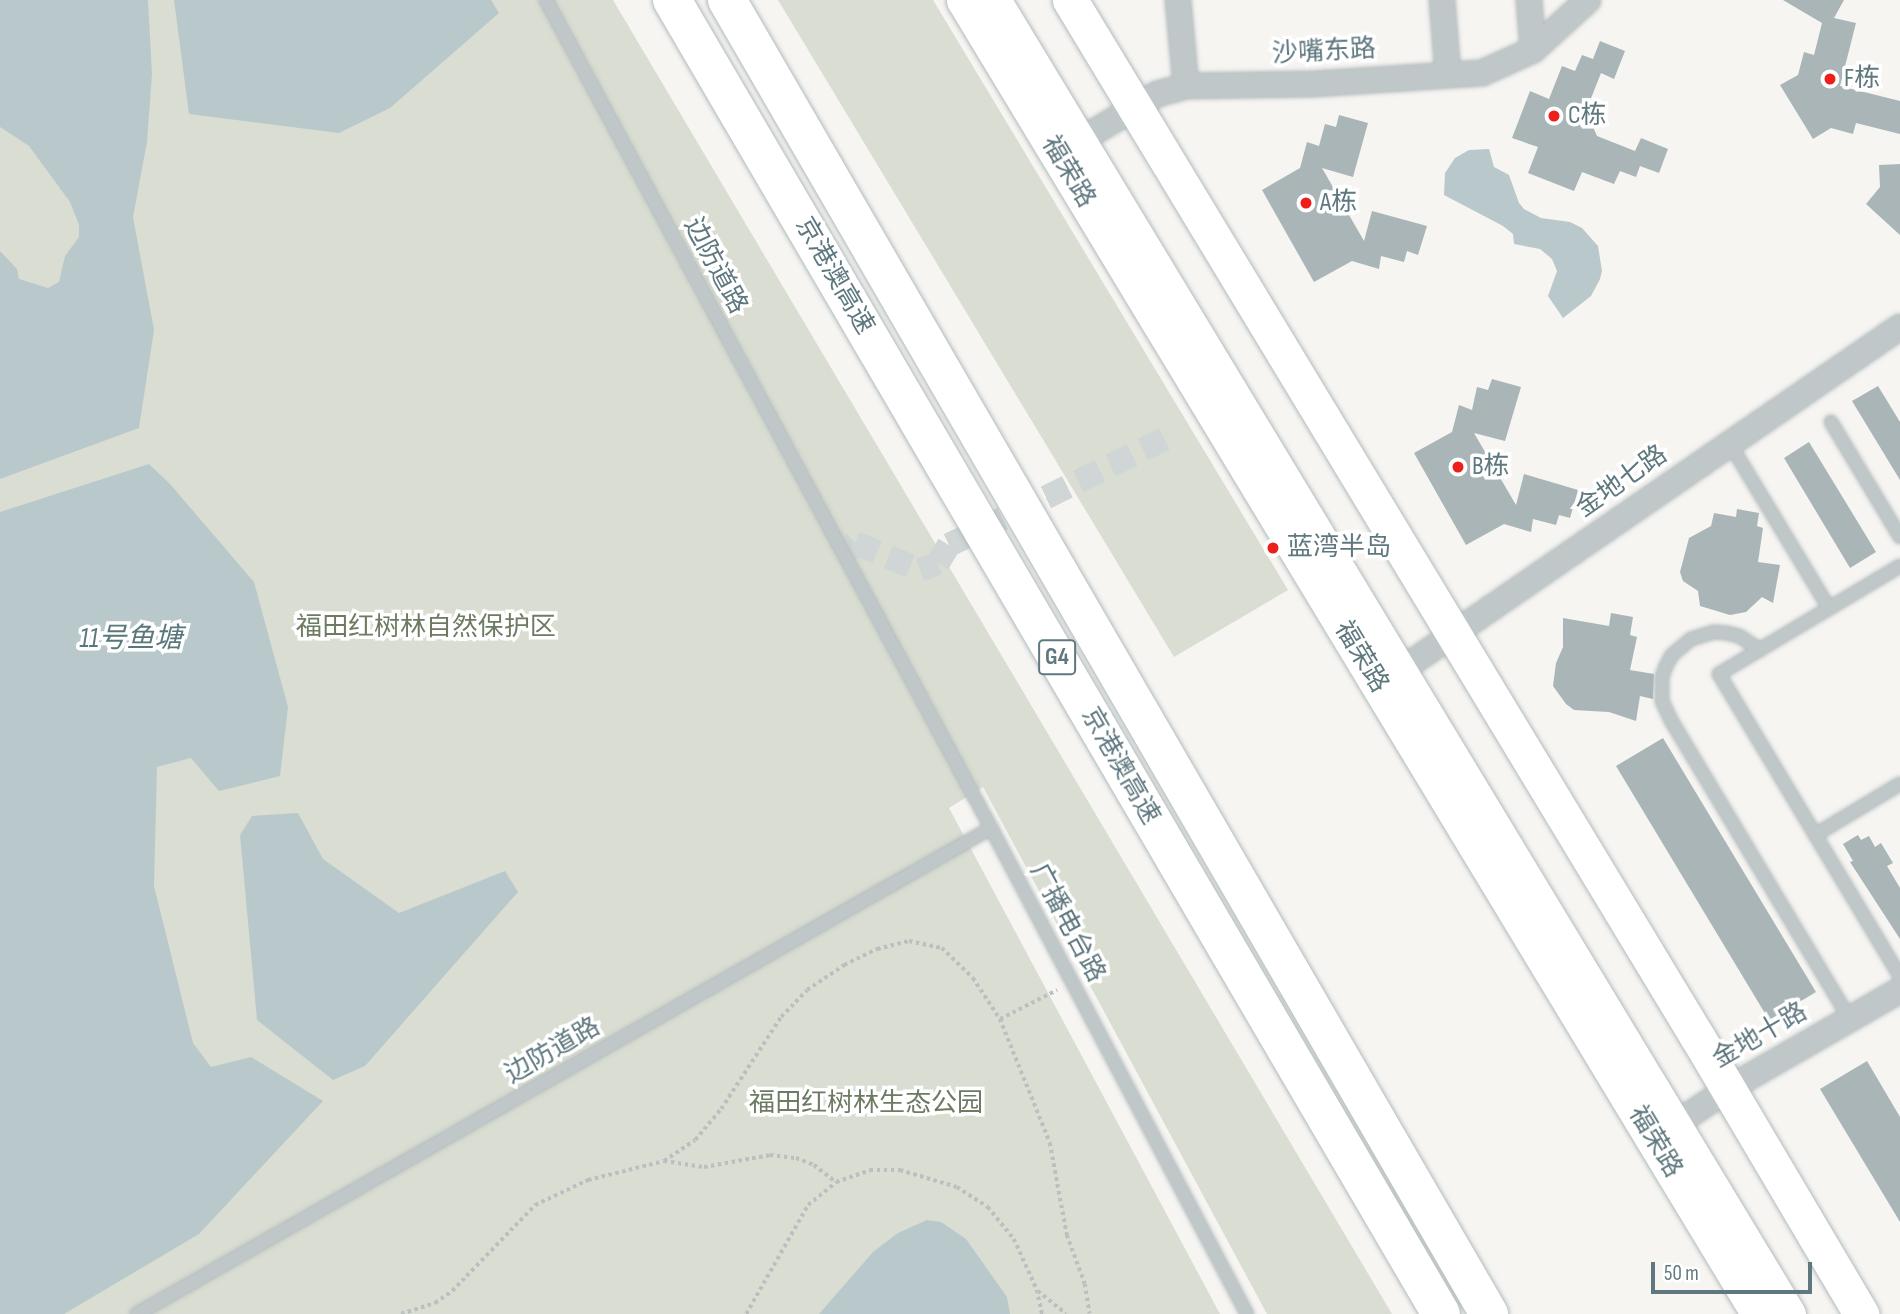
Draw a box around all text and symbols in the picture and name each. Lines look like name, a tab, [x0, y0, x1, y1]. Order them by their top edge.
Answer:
street label: 沙嘴东路	[1271, 34, 1377, 70]
place label: F栋	[1844, 63, 1880, 95]
marker: F栋	[1822, 71, 1838, 87]
place label: C栋	[1568, 100, 1607, 132]
marker: C栋	[1546, 108, 1562, 124]
street label: 福荣路	[1035, 131, 1101, 213]
place label: A栋	[1320, 187, 1357, 219]
marker: A栋	[1298, 195, 1314, 211]
street label: 京港澳高速	[788, 212, 880, 340]
street label: 边防道路	[677, 213, 753, 319]
street label: 金地七路	[1570, 439, 1674, 525]
place label: B栋	[1472, 451, 1510, 483]
marker: B栋	[1450, 459, 1466, 475]
place label: 蓝湾半岛	[1287, 532, 1391, 564]
marker: 蓝湾半岛	[1265, 540, 1281, 556]
park label: 福田红树林自然保护区	[296, 612, 556, 644]
street label: 福荣路	[1328, 616, 1394, 698]
water label: 11号鱼塘	[79, 622, 183, 656]
road number: G4	[1038, 636, 1076, 678]
street label: 京港澳高速	[1074, 702, 1166, 830]
street label: 广播电台路	[1023, 858, 1111, 988]
street label: 金地十路	[1707, 996, 1813, 1076]
street label: 边防道路	[500, 1011, 606, 1091]
park label: 福田红树林生态公园	[749, 1088, 983, 1120]
street label: 福荣路	[1622, 1101, 1688, 1183]
scale bar	[1655, 1248, 1816, 1292]
text: 50 m	[1664, 1261, 1699, 1286]

